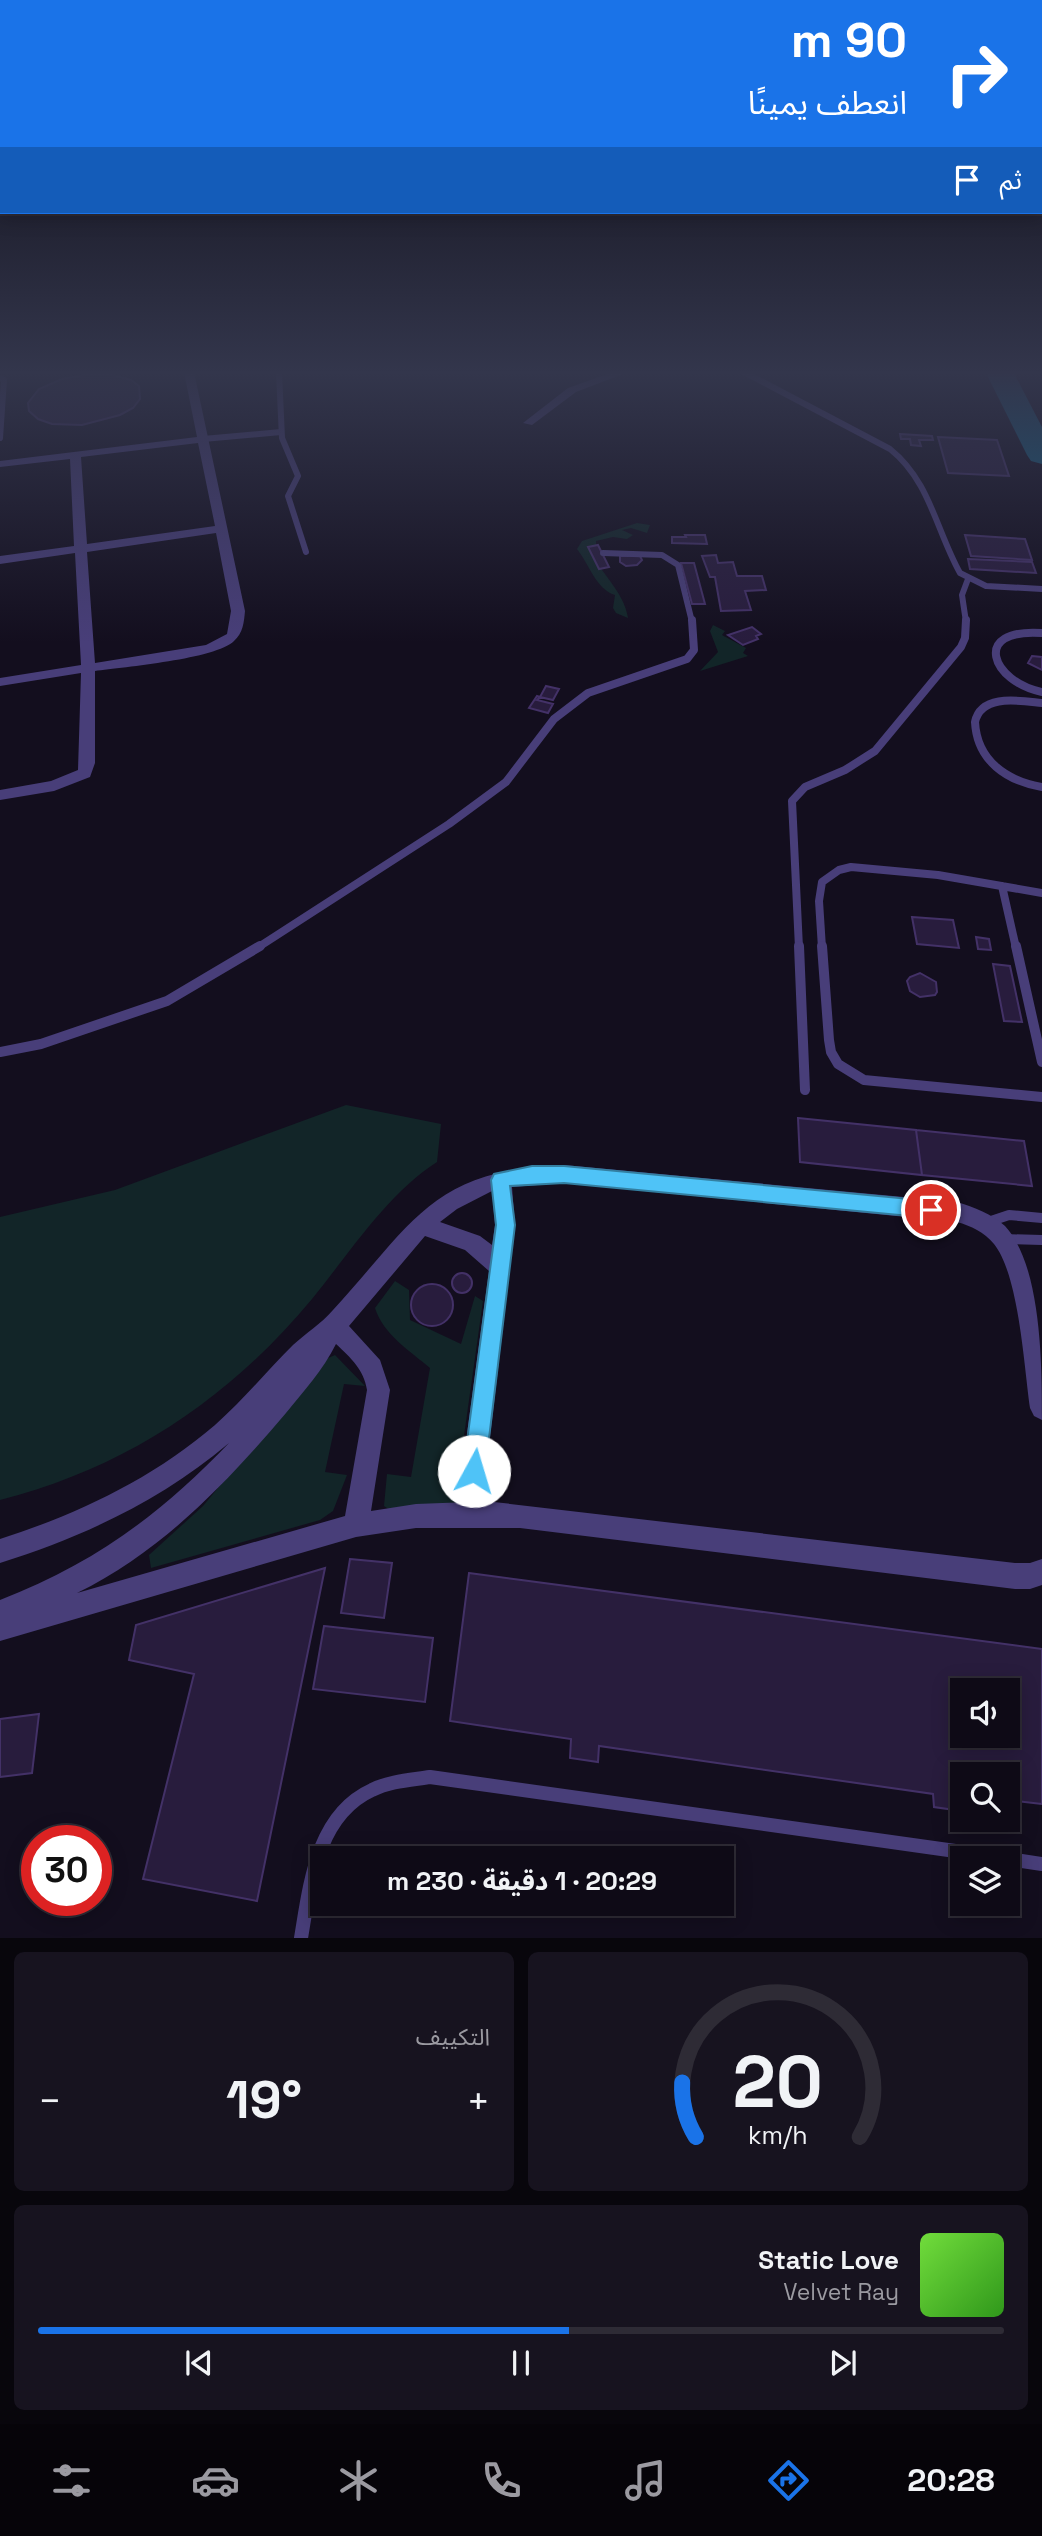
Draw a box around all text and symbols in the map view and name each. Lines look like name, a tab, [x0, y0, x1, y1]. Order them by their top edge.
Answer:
text: 90 m	[791, 9, 907, 71]
icon: right	[931, 28, 1022, 119]
text: انعطف يمينًا	[748, 83, 907, 123]
icon: arrive	[948, 161, 986, 199]
text: ثم	[1000, 163, 1022, 197]
pin	[901, 1180, 961, 1240]
icon: arrive	[912, 1191, 950, 1229]
position arrow	[437, 1434, 511, 1508]
map controls	[950, 1678, 1020, 1916]
button: sound	[950, 1678, 1020, 1748]
button: search	[950, 1762, 1020, 1832]
speed limit sign: 30	[21, 1825, 112, 1916]
button: layers	[950, 1846, 1020, 1916]
text: 20:29 · 1 دقيقة · 230 m	[387, 1864, 657, 1898]
text: التكييف	[416, 2022, 490, 2052]
text: 20	[733, 2036, 823, 2129]
text: 19°	[226, 2067, 302, 2133]
text: −	[38, 2077, 62, 2125]
text: +	[466, 2077, 490, 2125]
text: km/h	[748, 2119, 808, 2151]
text: Static Love	[758, 2243, 899, 2277]
text: Velvet Ray	[783, 2277, 899, 2307]
icon: previous	[180, 2344, 218, 2382]
icon: pause	[502, 2344, 540, 2382]
icon: next	[824, 2344, 862, 2382]
icon: filters	[47, 2456, 96, 2505]
icon: car	[191, 2456, 240, 2505]
icon: climate	[334, 2456, 383, 2505]
icon: phone	[477, 2456, 526, 2505]
icon: music	[621, 2456, 670, 2505]
icon: directions	[764, 2456, 813, 2505]
text: 20:28	[907, 2460, 995, 2500]

